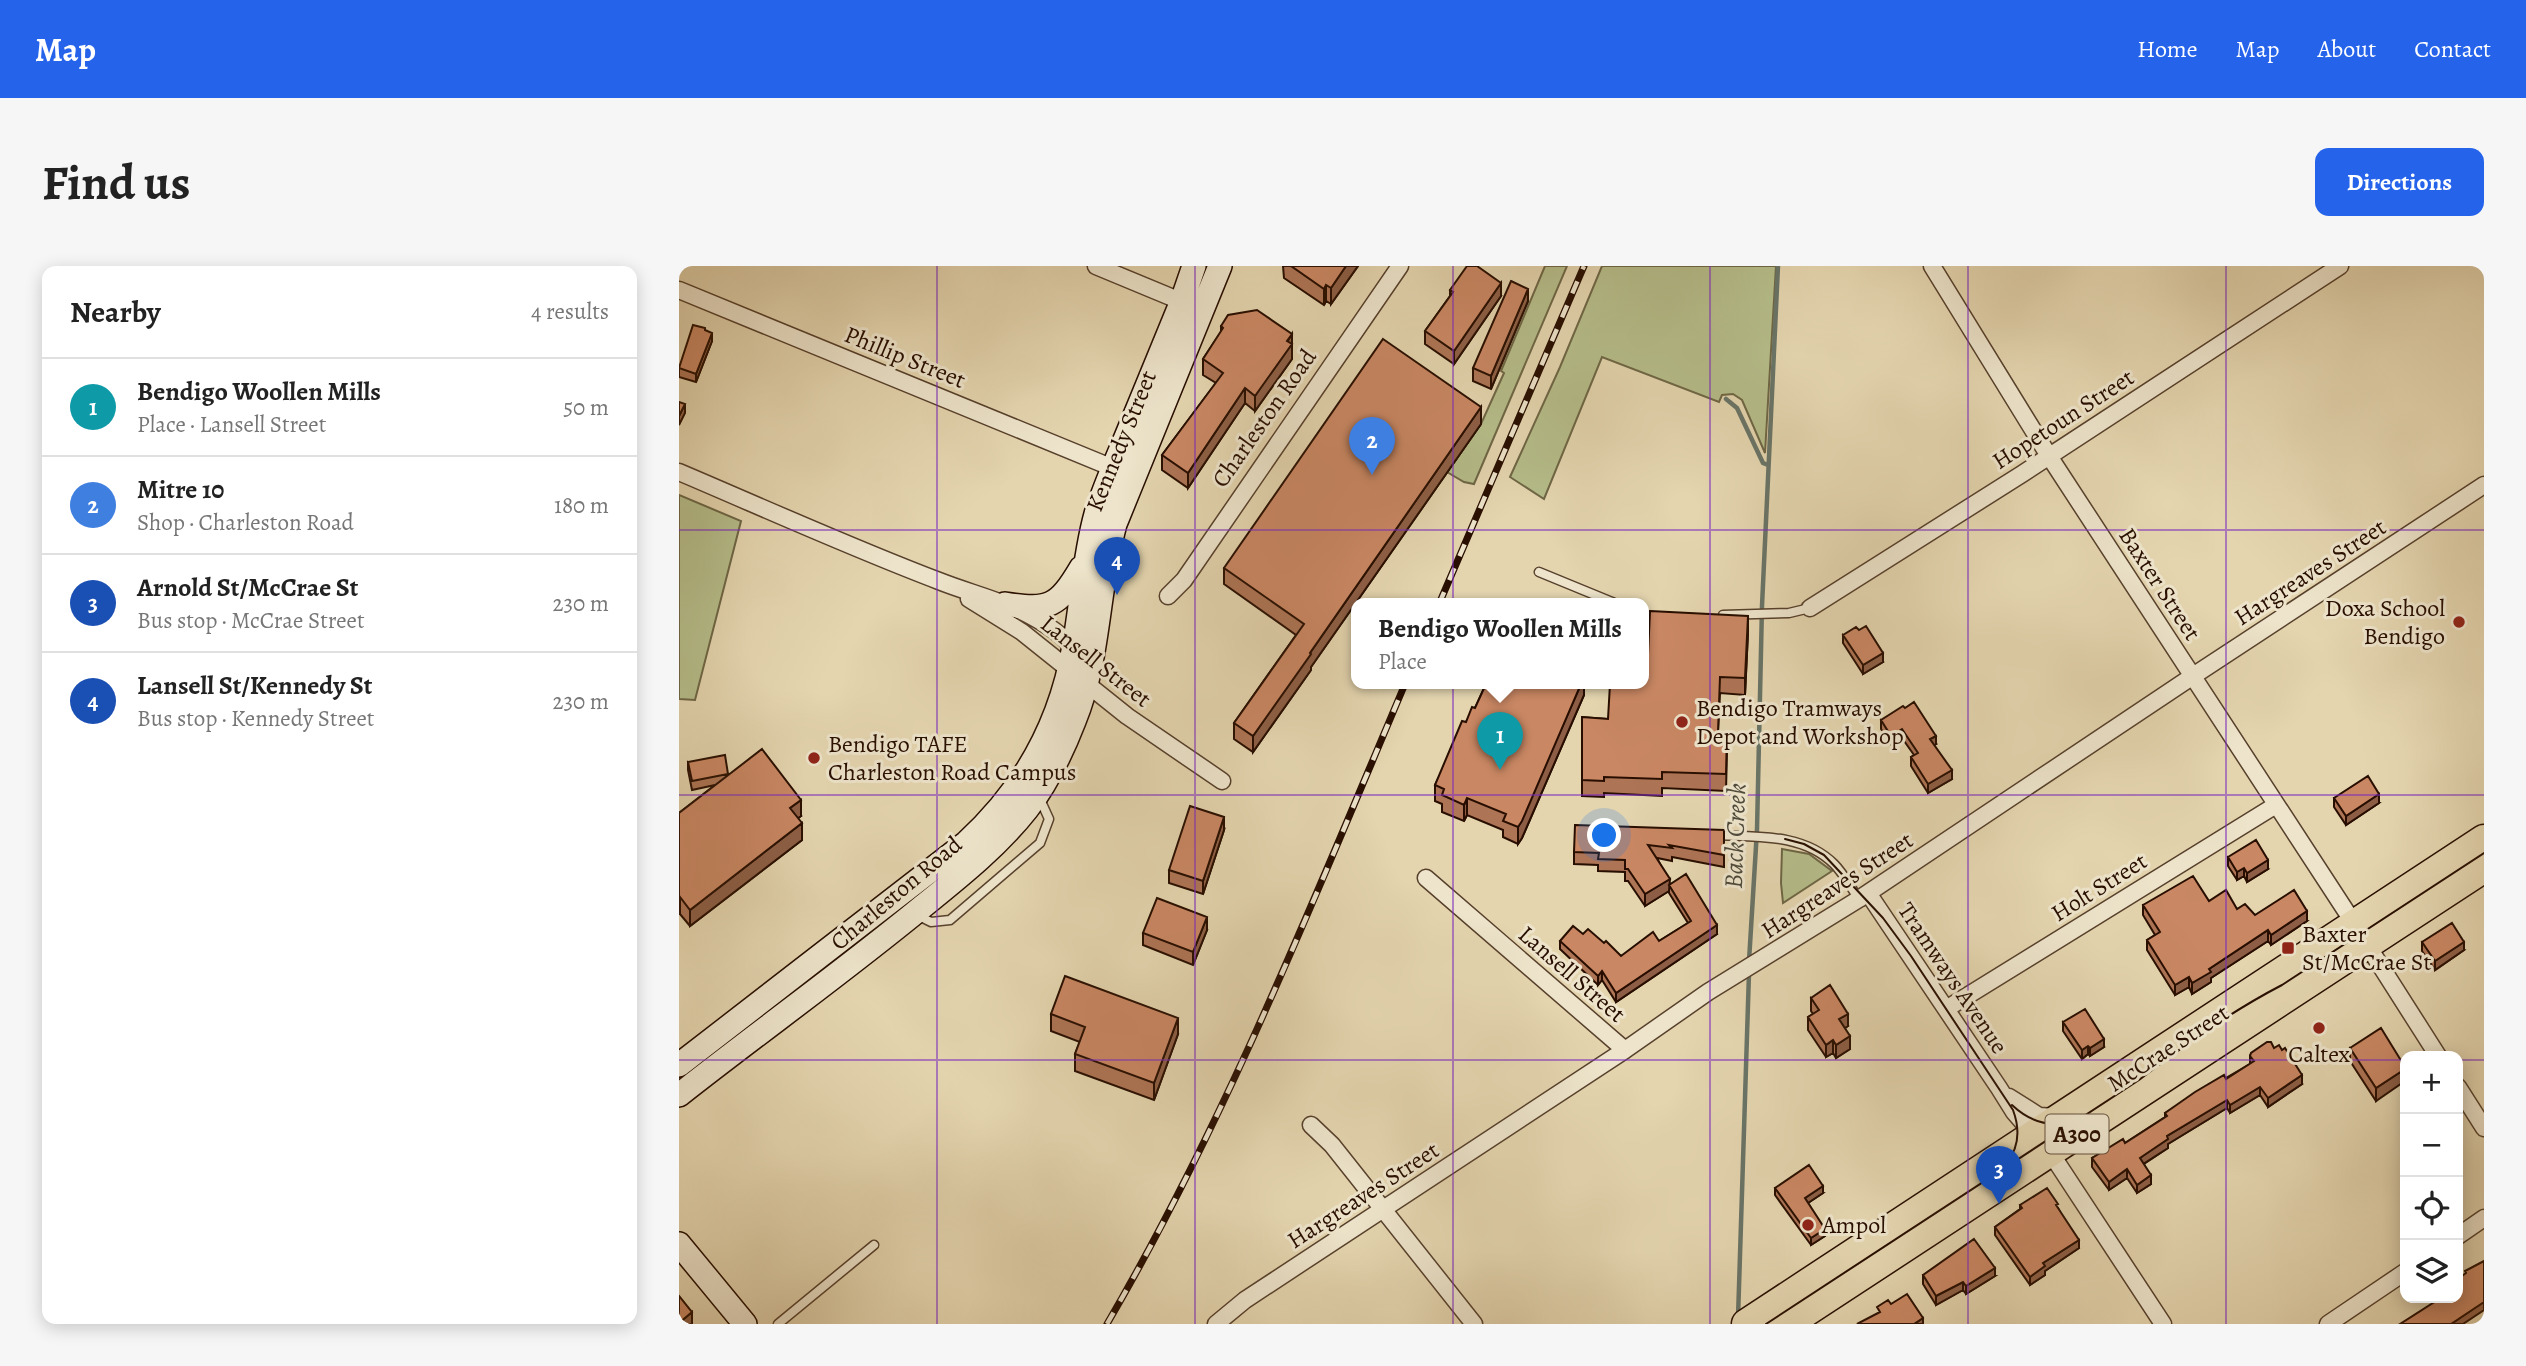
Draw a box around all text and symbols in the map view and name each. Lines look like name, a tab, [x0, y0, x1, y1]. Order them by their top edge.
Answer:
text: Map	[35, 27, 96, 72]
text: Home	[2137, 33, 2198, 65]
text: Map	[2236, 33, 2280, 65]
text: About	[2318, 33, 2376, 65]
text: Contact	[2414, 33, 2491, 65]
button: Directions	[2315, 148, 2484, 216]
text: Find us	[42, 149, 190, 216]
text: Nearby	[70, 292, 161, 332]
text: 4 results	[531, 296, 609, 327]
street label: Phillip Street	[840, 318, 970, 396]
street label: Charleston Road	[1204, 342, 1324, 494]
street label: Hopetoun Street	[1986, 361, 2140, 477]
street label: Kennedy Street	[1078, 366, 1164, 516]
text: Bendigo Woollen Mills	[137, 374, 381, 409]
text: 1	[89, 392, 97, 423]
text: 50 m	[563, 392, 609, 423]
text: Place · Lansell Street	[137, 409, 326, 440]
pin: 2	[1349, 417, 1395, 475]
text: Mitre 10	[137, 472, 224, 507]
text: 2	[87, 490, 99, 521]
text: 180 m	[554, 490, 609, 521]
text: Shop · Charleston Road	[137, 507, 354, 538]
street label: Hargreaves Street	[2228, 511, 2392, 633]
street label: Baxter Street	[2112, 521, 2208, 647]
pin: 4	[1094, 537, 1140, 595]
text: Arnold St/McCrae St	[137, 570, 358, 605]
text: 3	[88, 588, 98, 619]
text: 230 m	[553, 588, 609, 619]
place label: Doxa School Bendigo	[2325, 592, 2445, 652]
popup	[1351, 598, 1649, 689]
text: Bus stop · McCrae Street	[137, 605, 365, 636]
street label: Lansell Street	[1034, 608, 1158, 714]
text: Bendigo Woollen Mills	[1378, 611, 1622, 646]
marker: Doxa School Bendigo	[2451, 614, 2467, 630]
text: Place	[1378, 646, 1427, 677]
text: Lansell St/Kennedy St	[137, 668, 372, 703]
text: 4	[88, 686, 98, 717]
text: 230 m	[553, 686, 609, 717]
place label: Bendigo Tramways Depot and Workshop	[1696, 692, 1904, 752]
text: Bus stop · Kennedy Street	[137, 703, 374, 734]
pin: 1	[1477, 712, 1523, 770]
marker: Bendigo Tramways Depot and Workshop	[1674, 714, 1690, 730]
place label: Bendigo TAFE Charleston Road Campus	[828, 728, 1076, 788]
marker: Bendigo TAFE Charleston Road Campus	[806, 750, 822, 766]
water label: Back Creek	[1716, 783, 1754, 889]
your location	[1587, 818, 1621, 852]
street label: Hargreaves Street	[1755, 824, 1919, 946]
street label: Charleston Road	[824, 829, 969, 957]
street label: Holt Street	[2045, 845, 2153, 929]
street label: Tramways Avenue	[1891, 896, 2015, 1060]
street label: Lansell Street	[1512, 918, 1633, 1030]
place label: Baxter St/McCrae St	[2302, 918, 2431, 978]
marker: Baxter St/McCrae St	[2280, 940, 2296, 956]
street label: McCrae Street	[2101, 997, 2235, 1099]
marker: Caltex	[2311, 1020, 2327, 1036]
place label: Caltex	[2288, 1038, 2350, 1070]
map controls	[2400, 1051, 2463, 1303]
button: +	[2400, 1051, 2463, 1114]
road number: A300	[2045, 1114, 2109, 1154]
button: −	[2400, 1114, 2463, 1177]
street label: Hargreaves Street	[1281, 1134, 1445, 1256]
pin: 3	[1976, 1146, 2022, 1204]
button: locate	[2400, 1177, 2463, 1240]
place label: Ampol	[1821, 1209, 1886, 1241]
marker: Ampol	[1800, 1217, 1816, 1233]
button: layers	[2400, 1240, 2463, 1303]

